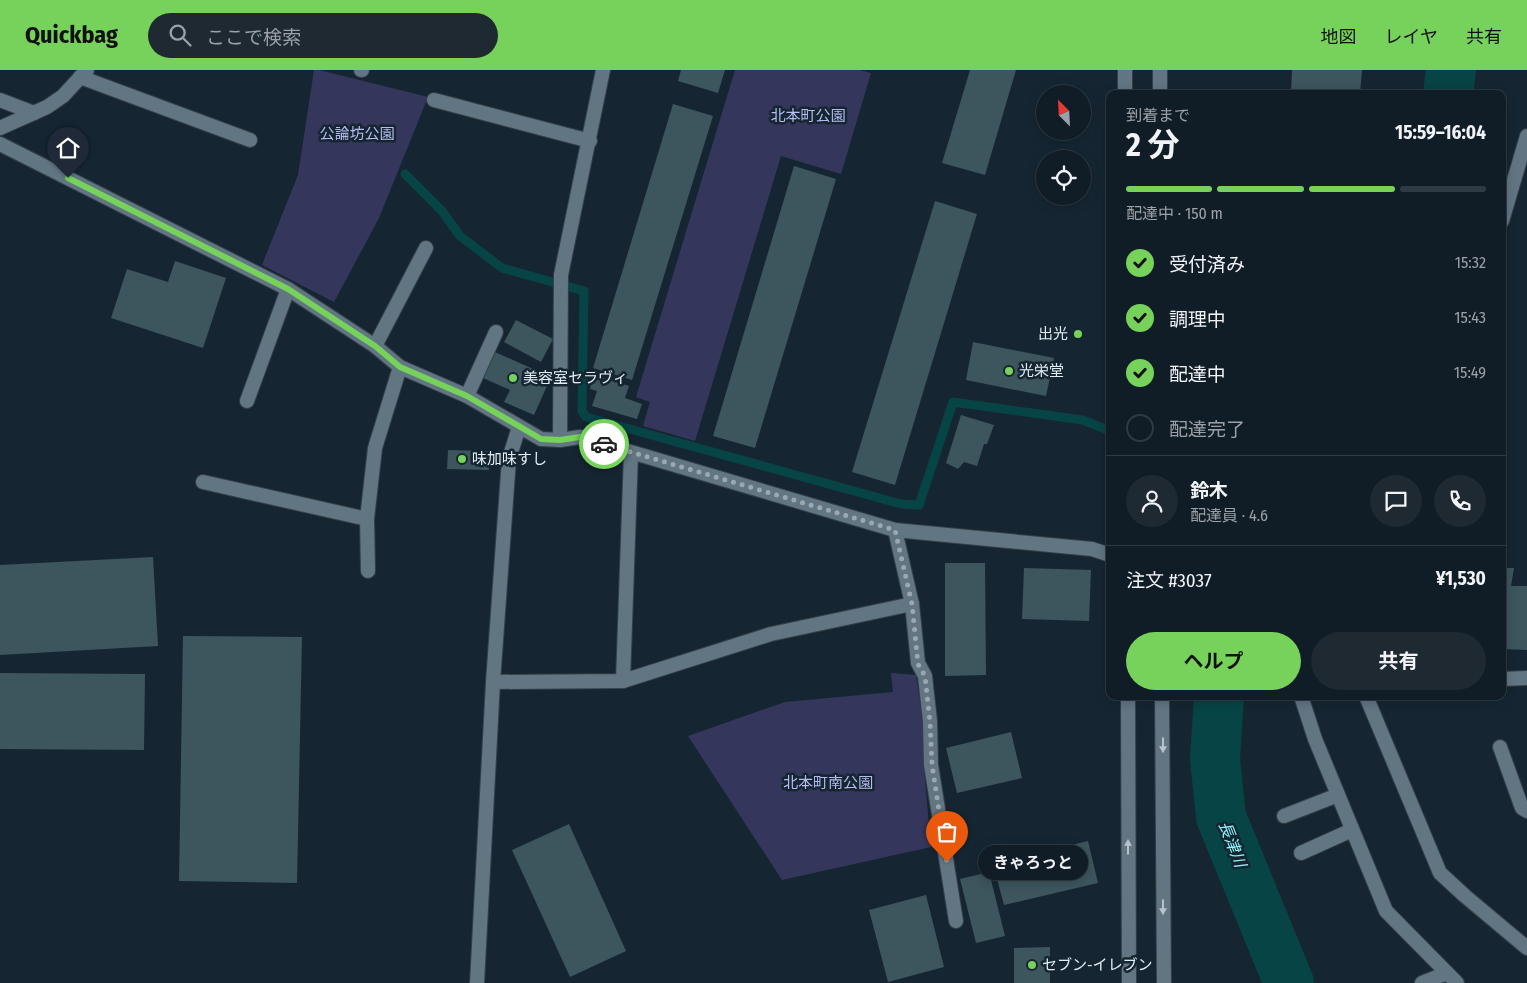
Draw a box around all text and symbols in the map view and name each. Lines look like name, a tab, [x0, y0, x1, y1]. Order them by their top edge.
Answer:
search box	[148, 13, 498, 58]
text: Quickbag	[25, 21, 118, 49]
icon: search	[166, 21, 194, 49]
text: ここで検索	[206, 26, 301, 49]
text: 地図	[1321, 26, 1357, 48]
text: レイヤ	[1385, 26, 1438, 48]
text: 共有	[1466, 26, 1502, 48]
north arrow	[1036, 85, 1091, 140]
map controls	[1036, 85, 1091, 205]
text: 到着まで	[1126, 106, 1190, 125]
park label: 北本町公園	[770, 107, 846, 125]
text: 15:59–16:04	[1395, 121, 1486, 144]
park label: 公論坊公園	[319, 125, 395, 143]
text: 2 分	[1126, 126, 1179, 164]
pin	[47, 127, 89, 178]
icon: home	[54, 134, 82, 162]
button: locate	[1036, 150, 1091, 205]
text: 配達中 · 150 m	[1126, 204, 1223, 223]
icon: check	[1126, 249, 1154, 277]
text: 受付済み	[1169, 253, 1245, 276]
text: 15:32	[1455, 253, 1486, 272]
icon: check	[1126, 304, 1154, 332]
text: 調理中	[1169, 308, 1226, 331]
text: 15:43	[1454, 308, 1486, 327]
place label: 出光	[1038, 325, 1068, 343]
marker: 出光	[1072, 328, 1084, 340]
icon: check	[1126, 359, 1154, 387]
place label: 光栄堂	[1019, 362, 1064, 380]
text: 配達中	[1169, 363, 1226, 386]
text: 15:49	[1454, 363, 1486, 382]
marker: 光栄堂	[1003, 365, 1015, 377]
place label: 美容室セラヴィ	[523, 369, 628, 387]
marker: 美容室セラヴィ	[507, 372, 519, 384]
text: 配達完了	[1169, 418, 1245, 441]
courier	[579, 419, 629, 469]
icon: car	[590, 430, 618, 458]
place label: 味加味すし	[472, 450, 547, 468]
marker: 味加味すし	[456, 453, 468, 465]
button: person	[1126, 475, 1178, 527]
button: chat	[1370, 475, 1422, 527]
button: phone	[1434, 475, 1486, 527]
text: 鈴木	[1190, 479, 1228, 502]
text: 配達員 · 4.6	[1190, 506, 1268, 525]
text: ¥1,530	[1436, 567, 1486, 590]
text: 注文 #3037	[1126, 569, 1212, 592]
button: ヘルプ	[1126, 632, 1301, 690]
button: 共有	[1311, 632, 1486, 690]
one-way arrow	[1159, 737, 1167, 753]
park label: 北本町南公園	[783, 774, 873, 792]
pin	[926, 811, 968, 862]
icon: bag	[933, 818, 961, 846]
water label: 長津川	[1215, 818, 1251, 872]
one-way arrow	[1124, 839, 1132, 855]
callout: きゃろっと	[977, 844, 1087, 880]
text: きゃろっと	[993, 853, 1073, 872]
one-way arrow	[1159, 900, 1167, 916]
place label: セブン-イレブン	[1042, 956, 1153, 974]
marker: セブン-イレブン	[1026, 959, 1038, 971]

